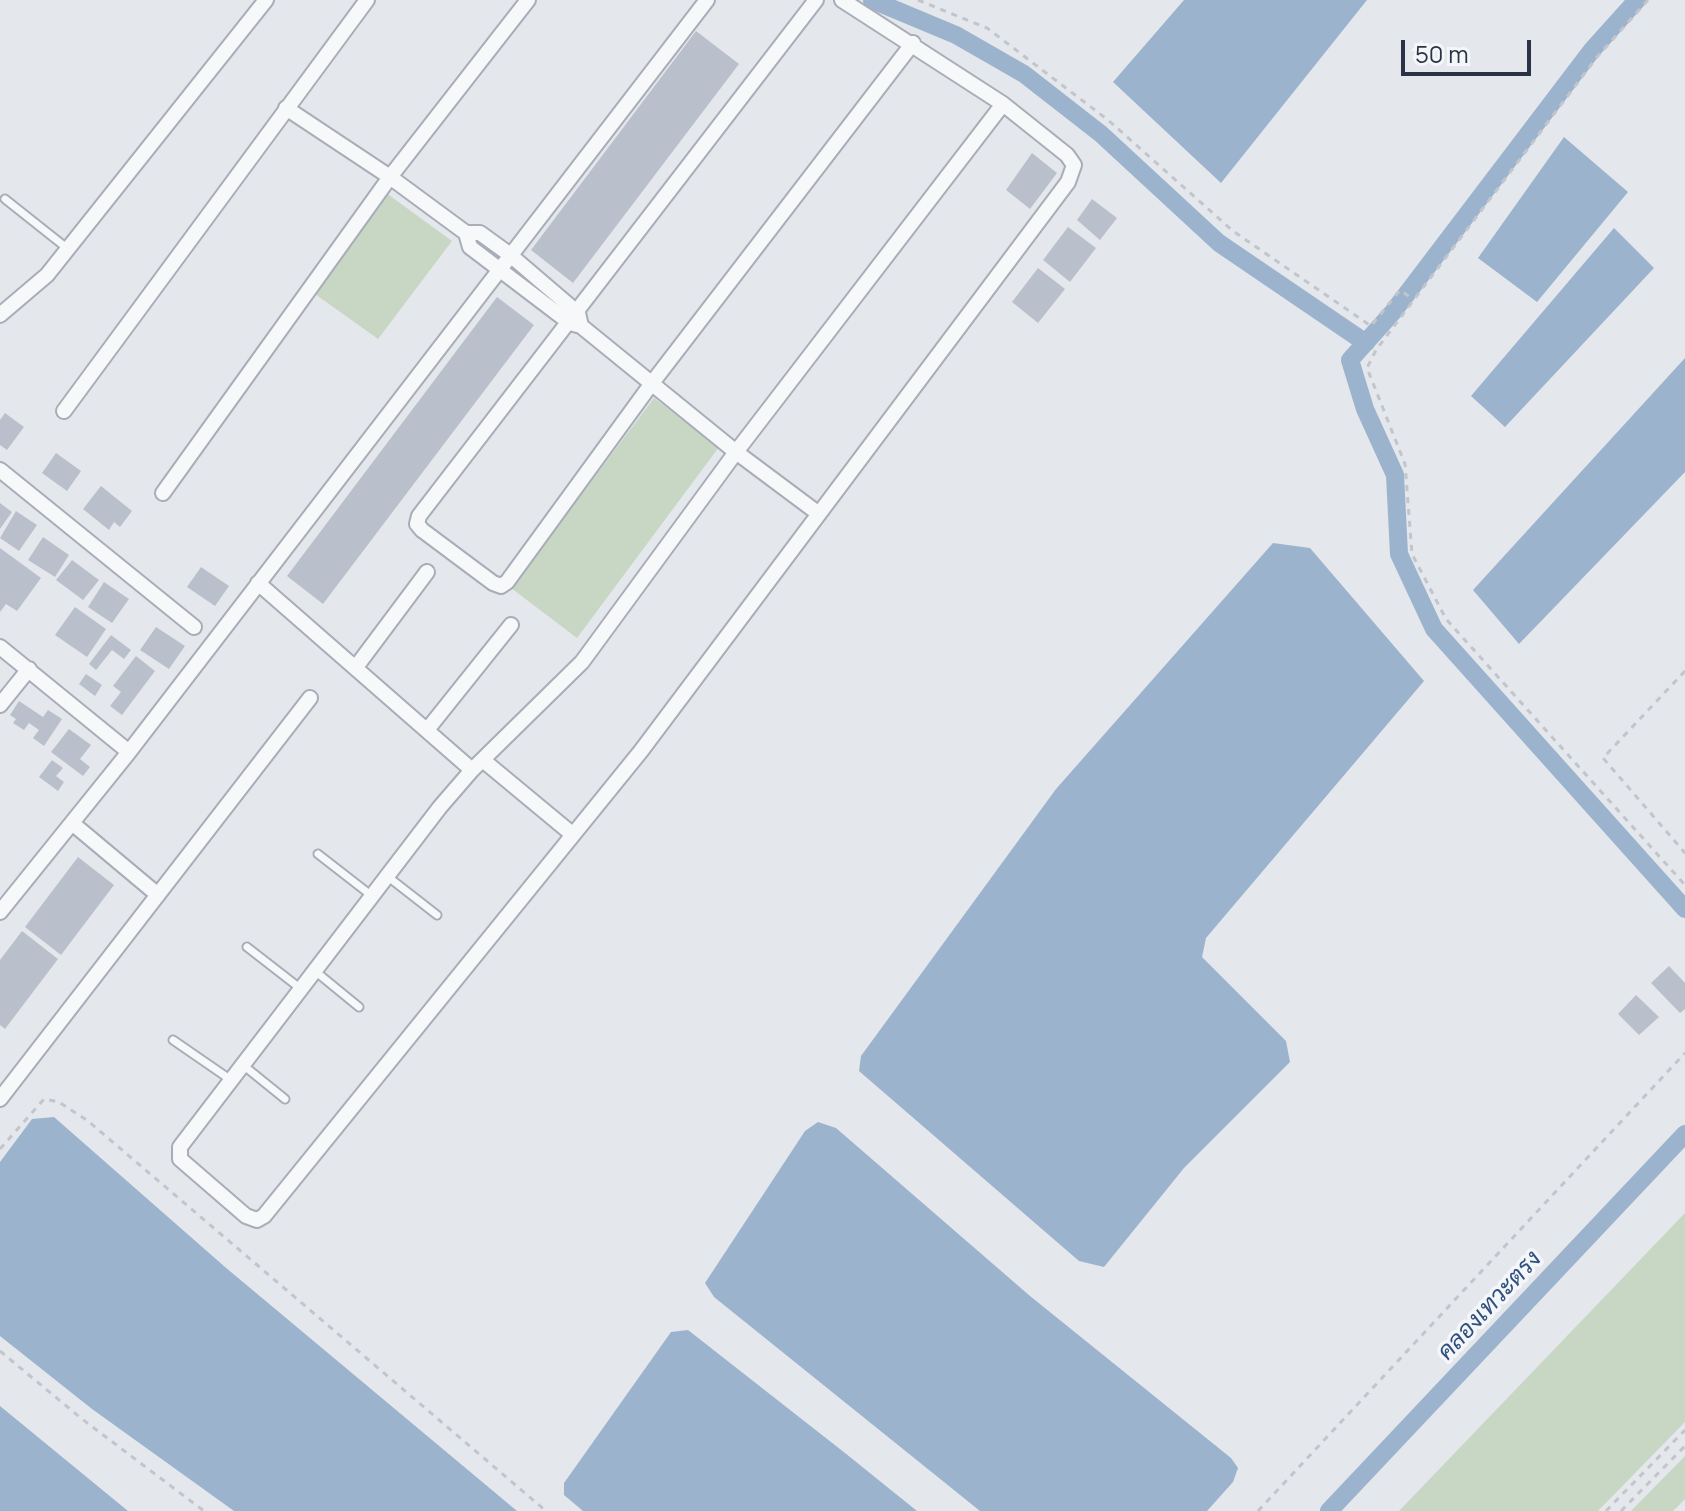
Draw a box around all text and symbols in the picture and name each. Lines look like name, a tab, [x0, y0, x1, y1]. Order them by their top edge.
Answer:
scale bar	[1405, 24, 1535, 74]
text: 50 m	[1415, 37, 1469, 70]
water label: คลองเทวะตรง	[1432, 1245, 1548, 1367]

